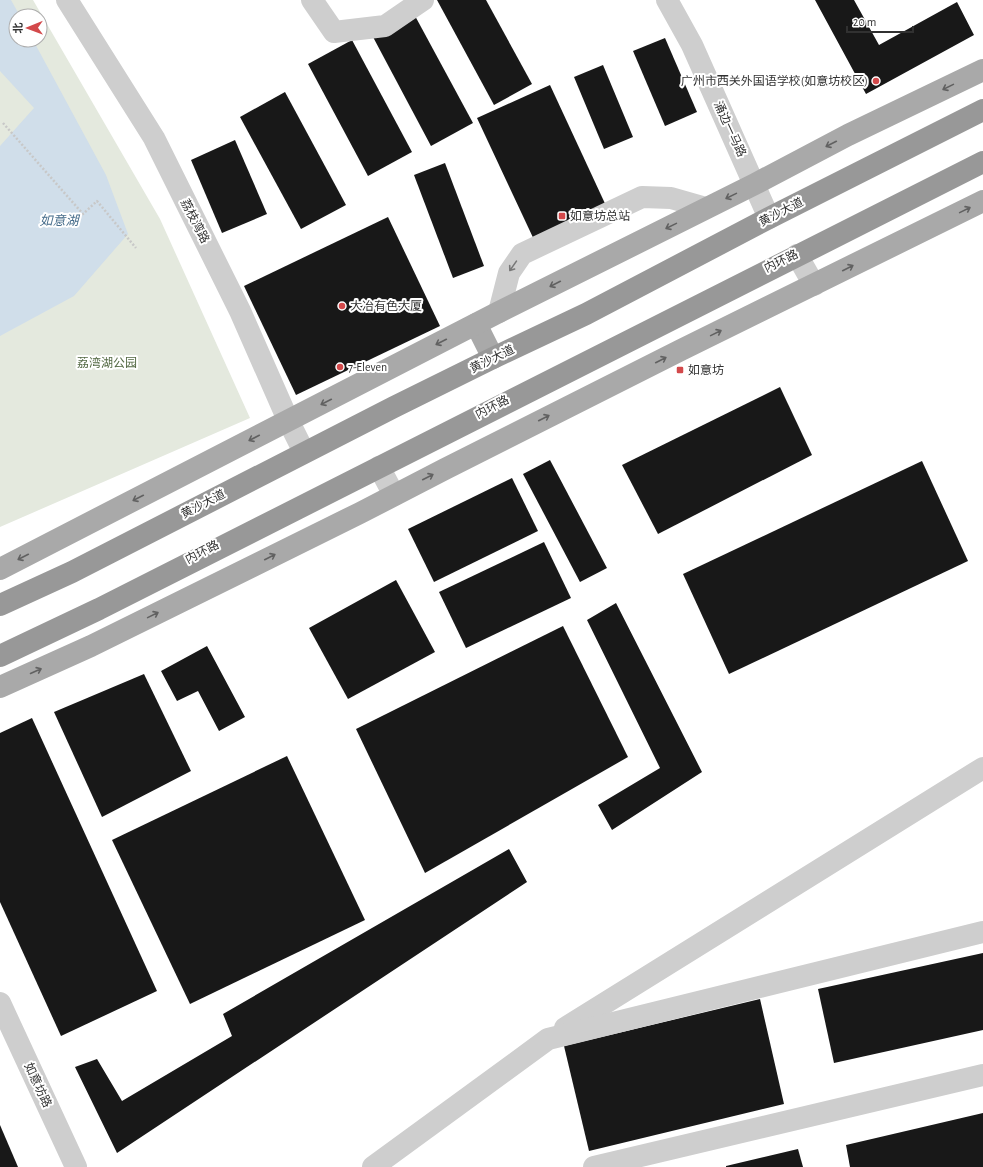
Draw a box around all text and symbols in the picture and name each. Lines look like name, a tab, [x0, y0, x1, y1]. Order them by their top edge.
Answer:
north arrow	[8, 8, 48, 48]
scale bar	[847, 8, 913, 34]
text: 20 m	[853, 16, 876, 28]
text: 北	[13, 23, 24, 34]
place label: 广州市西关外国语学校(如意坊校区)	[681, 74, 868, 87]
marker: 广州市西关外国语学校(如意坊校区)	[871, 76, 881, 86]
one-way arrow	[942, 84, 954, 91]
street label: 涌边一马路	[712, 99, 749, 159]
one-way arrow	[825, 141, 837, 149]
one-way arrow	[725, 193, 737, 200]
street label: 黄沙大道	[756, 195, 805, 228]
street label: 荔枝湾路	[179, 196, 212, 245]
one-way arrow	[959, 206, 971, 213]
place label: 如意坊总站	[570, 209, 630, 222]
marker: 如意坊总站	[557, 211, 567, 221]
water label: 如意湖	[39, 213, 80, 228]
one-way arrow	[665, 222, 677, 230]
street label: 内环路	[762, 247, 800, 274]
one-way arrow	[509, 261, 517, 272]
one-way arrow	[842, 263, 854, 271]
one-way arrow	[549, 281, 561, 288]
place label: 大冶有色大厦	[350, 299, 422, 312]
marker: 大冶有色大厦	[337, 301, 347, 311]
one-way arrow	[709, 329, 721, 336]
one-way arrow	[436, 338, 448, 346]
street label: 黄沙大道	[467, 342, 516, 375]
park label: 荔湾湖公园	[77, 356, 137, 369]
one-way arrow	[654, 356, 666, 363]
place label: 7-Eleven	[348, 361, 387, 373]
marker: 7-Eleven	[335, 362, 345, 372]
place label: 如意坊	[688, 363, 724, 376]
marker: 如意坊	[675, 365, 685, 375]
street label: 内环路	[473, 393, 511, 421]
one-way arrow	[320, 399, 332, 406]
one-way arrow	[538, 414, 550, 421]
one-way arrow	[248, 435, 260, 442]
one-way arrow	[422, 473, 434, 480]
street label: 黄沙大道	[178, 487, 227, 520]
one-way arrow	[132, 494, 144, 502]
street label: 内环路	[183, 538, 221, 566]
one-way arrow	[263, 553, 275, 561]
one-way arrow	[17, 554, 29, 562]
one-way arrow	[147, 611, 159, 619]
one-way arrow	[30, 667, 42, 674]
street label: 如意坊路	[22, 1060, 54, 1109]

